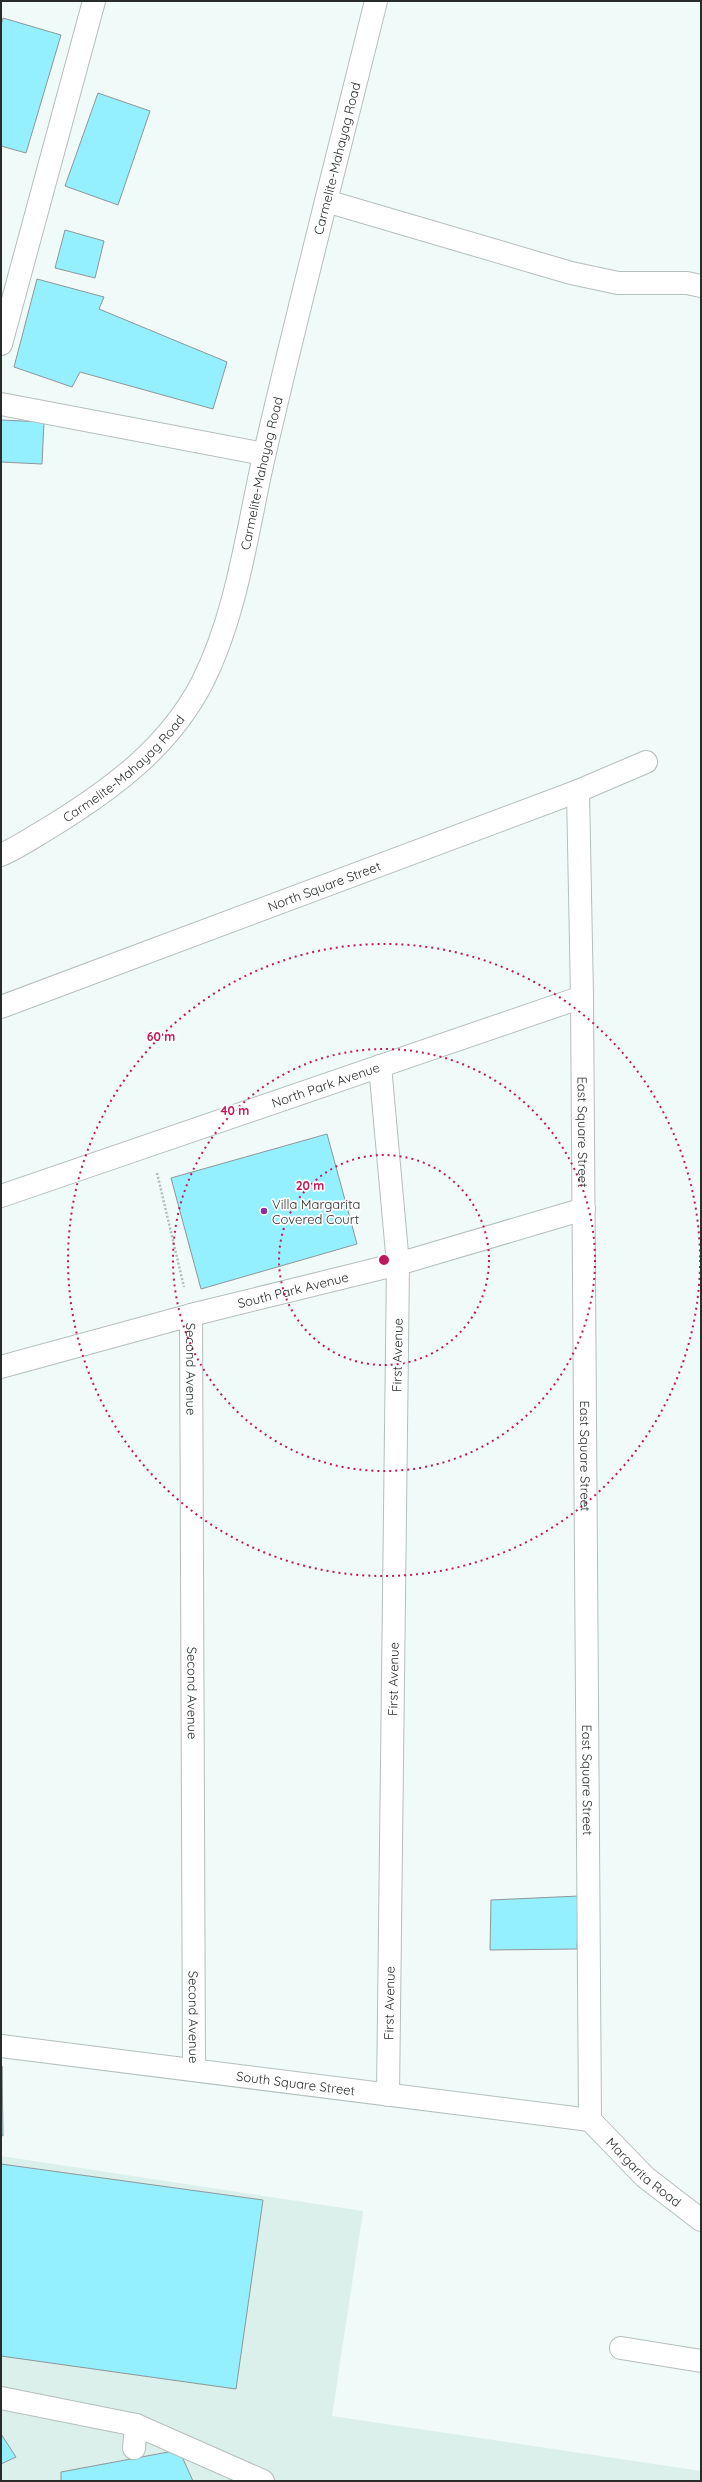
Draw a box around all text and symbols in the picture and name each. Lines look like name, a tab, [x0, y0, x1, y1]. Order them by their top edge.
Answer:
street label: Carmelite-Mahayag Road	[310, 81, 364, 236]
street label: Carmelite-Mahayag Road	[237, 395, 286, 551]
street label: Carmelite-Mahayag Road	[60, 712, 188, 825]
street label: North Square Street	[265, 858, 383, 914]
text: 60 m	[147, 1029, 175, 1044]
street label: North Park Avenue	[269, 1059, 382, 1111]
street label: East Square Street	[575, 1076, 591, 1188]
text: 40 m	[221, 1103, 249, 1118]
text: 20 m	[296, 1178, 324, 1193]
place label: Villa Margarita Covered Court	[272, 1196, 360, 1227]
marker: Villa Margarita Covered Court	[259, 1206, 269, 1216]
centre of rings	[377, 1253, 391, 1267]
street label: South Park Avenue	[236, 1269, 350, 1311]
street label: First Avenue	[388, 1318, 406, 1392]
street label: Second Avenue	[183, 1323, 199, 1415]
street label: East Square Street	[577, 1400, 594, 1512]
street label: First Avenue	[384, 1642, 402, 1716]
street label: Second Avenue	[184, 1647, 201, 1739]
street label: East Square Street	[579, 1724, 596, 1836]
street label: First Avenue	[380, 1966, 398, 2040]
street label: Second Avenue	[186, 1971, 202, 2063]
street label: South Square Street	[235, 2068, 356, 2098]
street label: Margarita Road	[603, 2134, 684, 2210]

